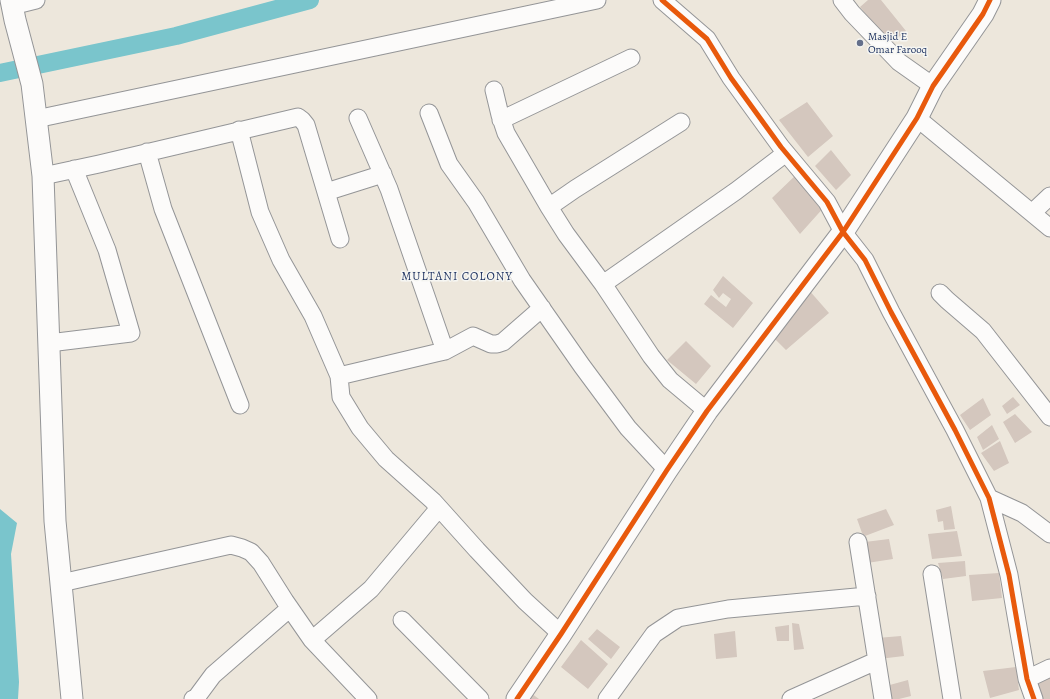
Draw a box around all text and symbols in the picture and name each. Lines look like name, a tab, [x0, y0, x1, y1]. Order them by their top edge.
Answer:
place label: Masjid E Omar Farooq	[868, 30, 927, 56]
marker: Masjid E Omar Farooq	[855, 38, 865, 48]
district label: MULTANI COLONY	[401, 270, 513, 284]

